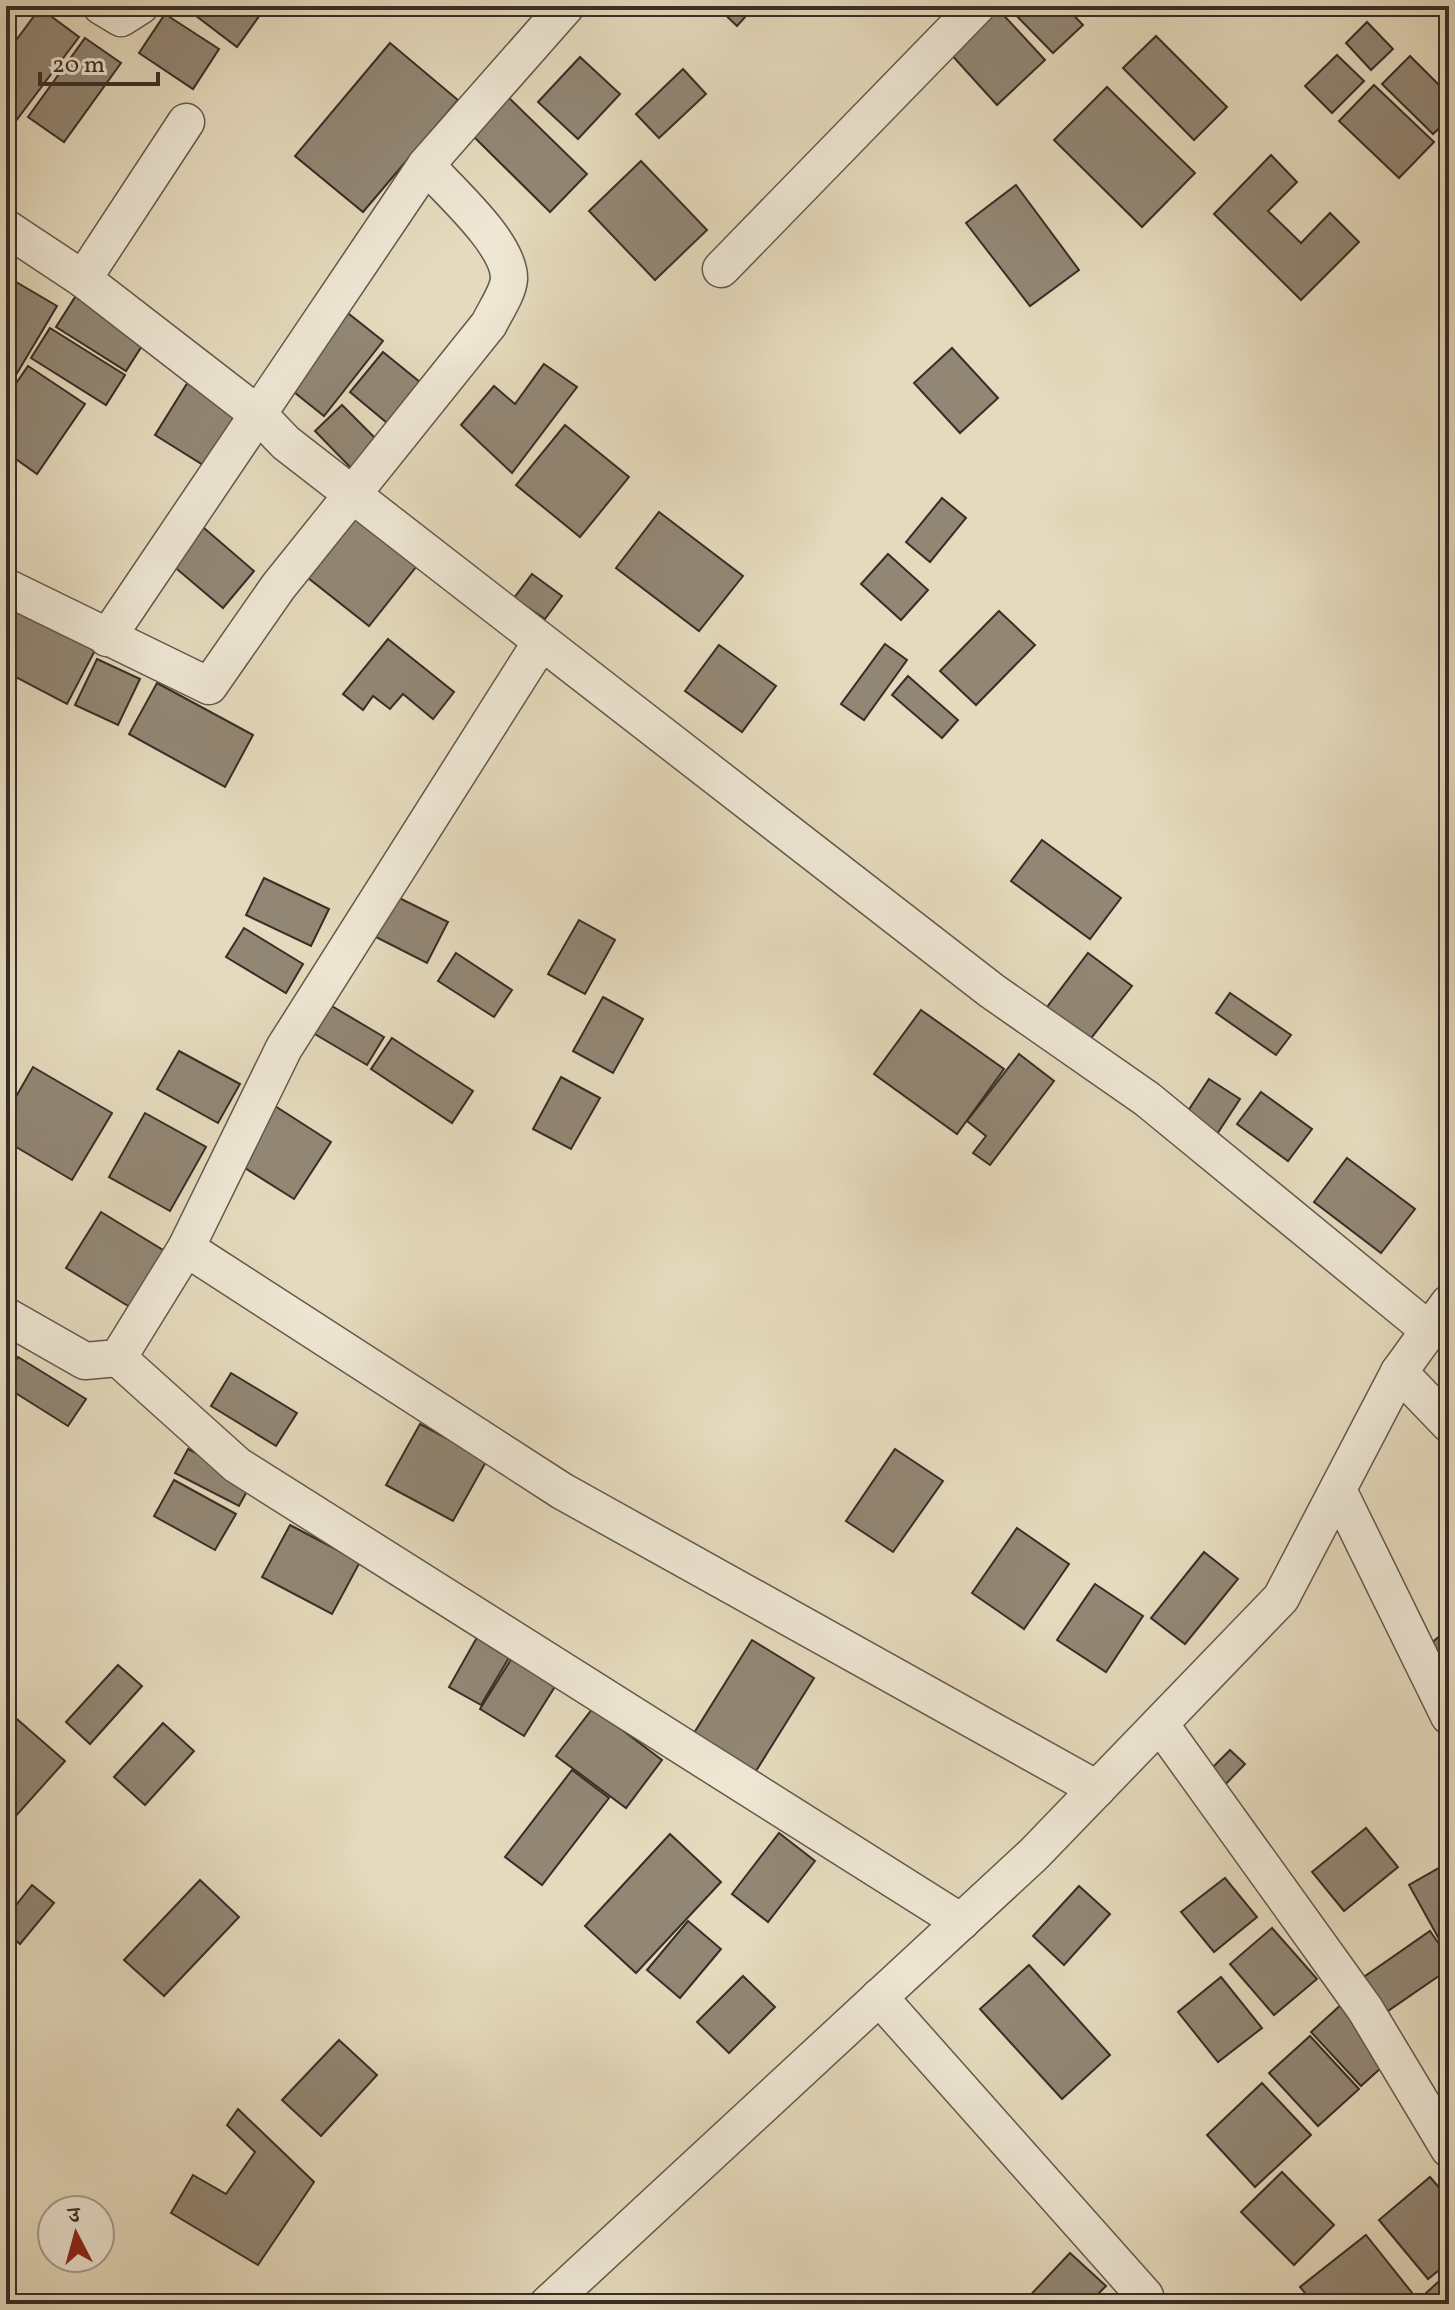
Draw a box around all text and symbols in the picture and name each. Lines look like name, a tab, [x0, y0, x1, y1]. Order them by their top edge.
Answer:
scale bar	[40, 36, 158, 86]
text: 20 m	[52, 49, 105, 83]
north arrow	[36, 2194, 116, 2274]
text: उ	[65, 2200, 83, 2233]

